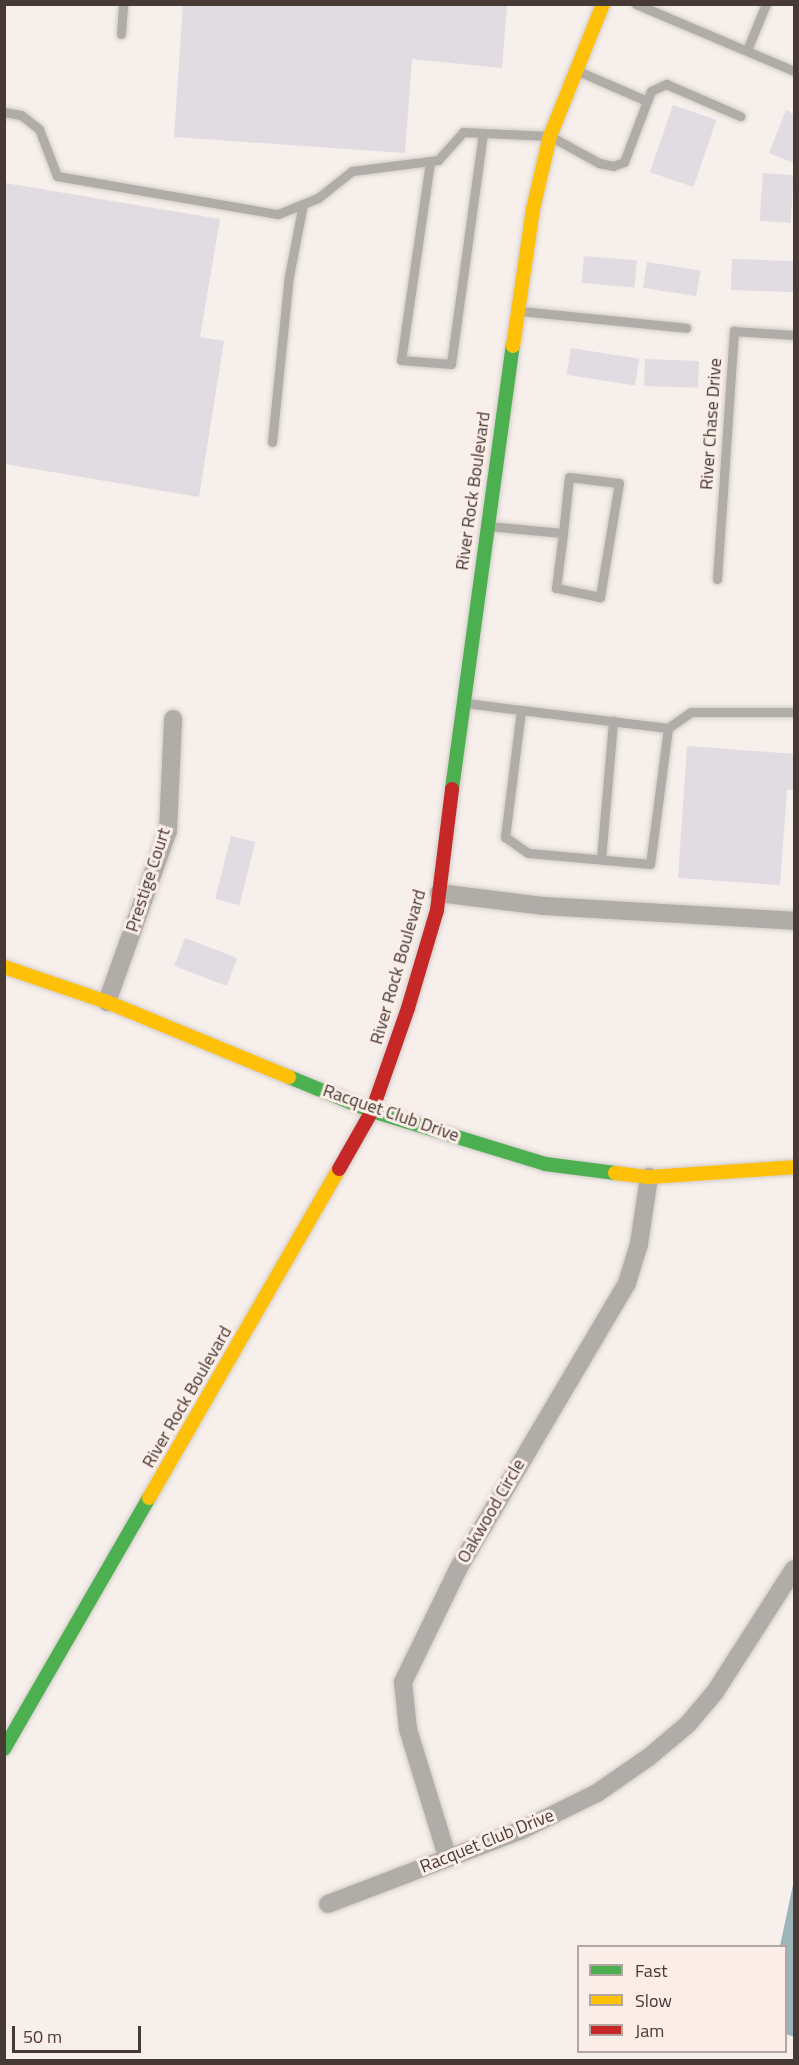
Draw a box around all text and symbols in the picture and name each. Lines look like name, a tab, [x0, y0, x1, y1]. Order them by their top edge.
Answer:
street label: River Chase Drive	[696, 357, 726, 491]
street label: River Rock Boulevard	[451, 410, 495, 572]
street label: Prestige Court	[121, 825, 175, 935]
street label: River Rock Boulevard	[366, 887, 430, 1047]
street label: Racquet Club Drive	[320, 1080, 462, 1146]
street label: River Rock Boulevard	[138, 1322, 236, 1472]
street label: Oakwood Circle	[453, 1455, 529, 1567]
street label: Racquet Club Drive	[417, 1804, 557, 1878]
legend	[577, 1945, 787, 2053]
text: Fast	[635, 1957, 668, 1984]
text: Slow	[635, 1987, 672, 2014]
scale bar	[15, 2014, 144, 2052]
text: Jam	[635, 2017, 664, 2044]
text: 50 m	[23, 2023, 62, 2050]

